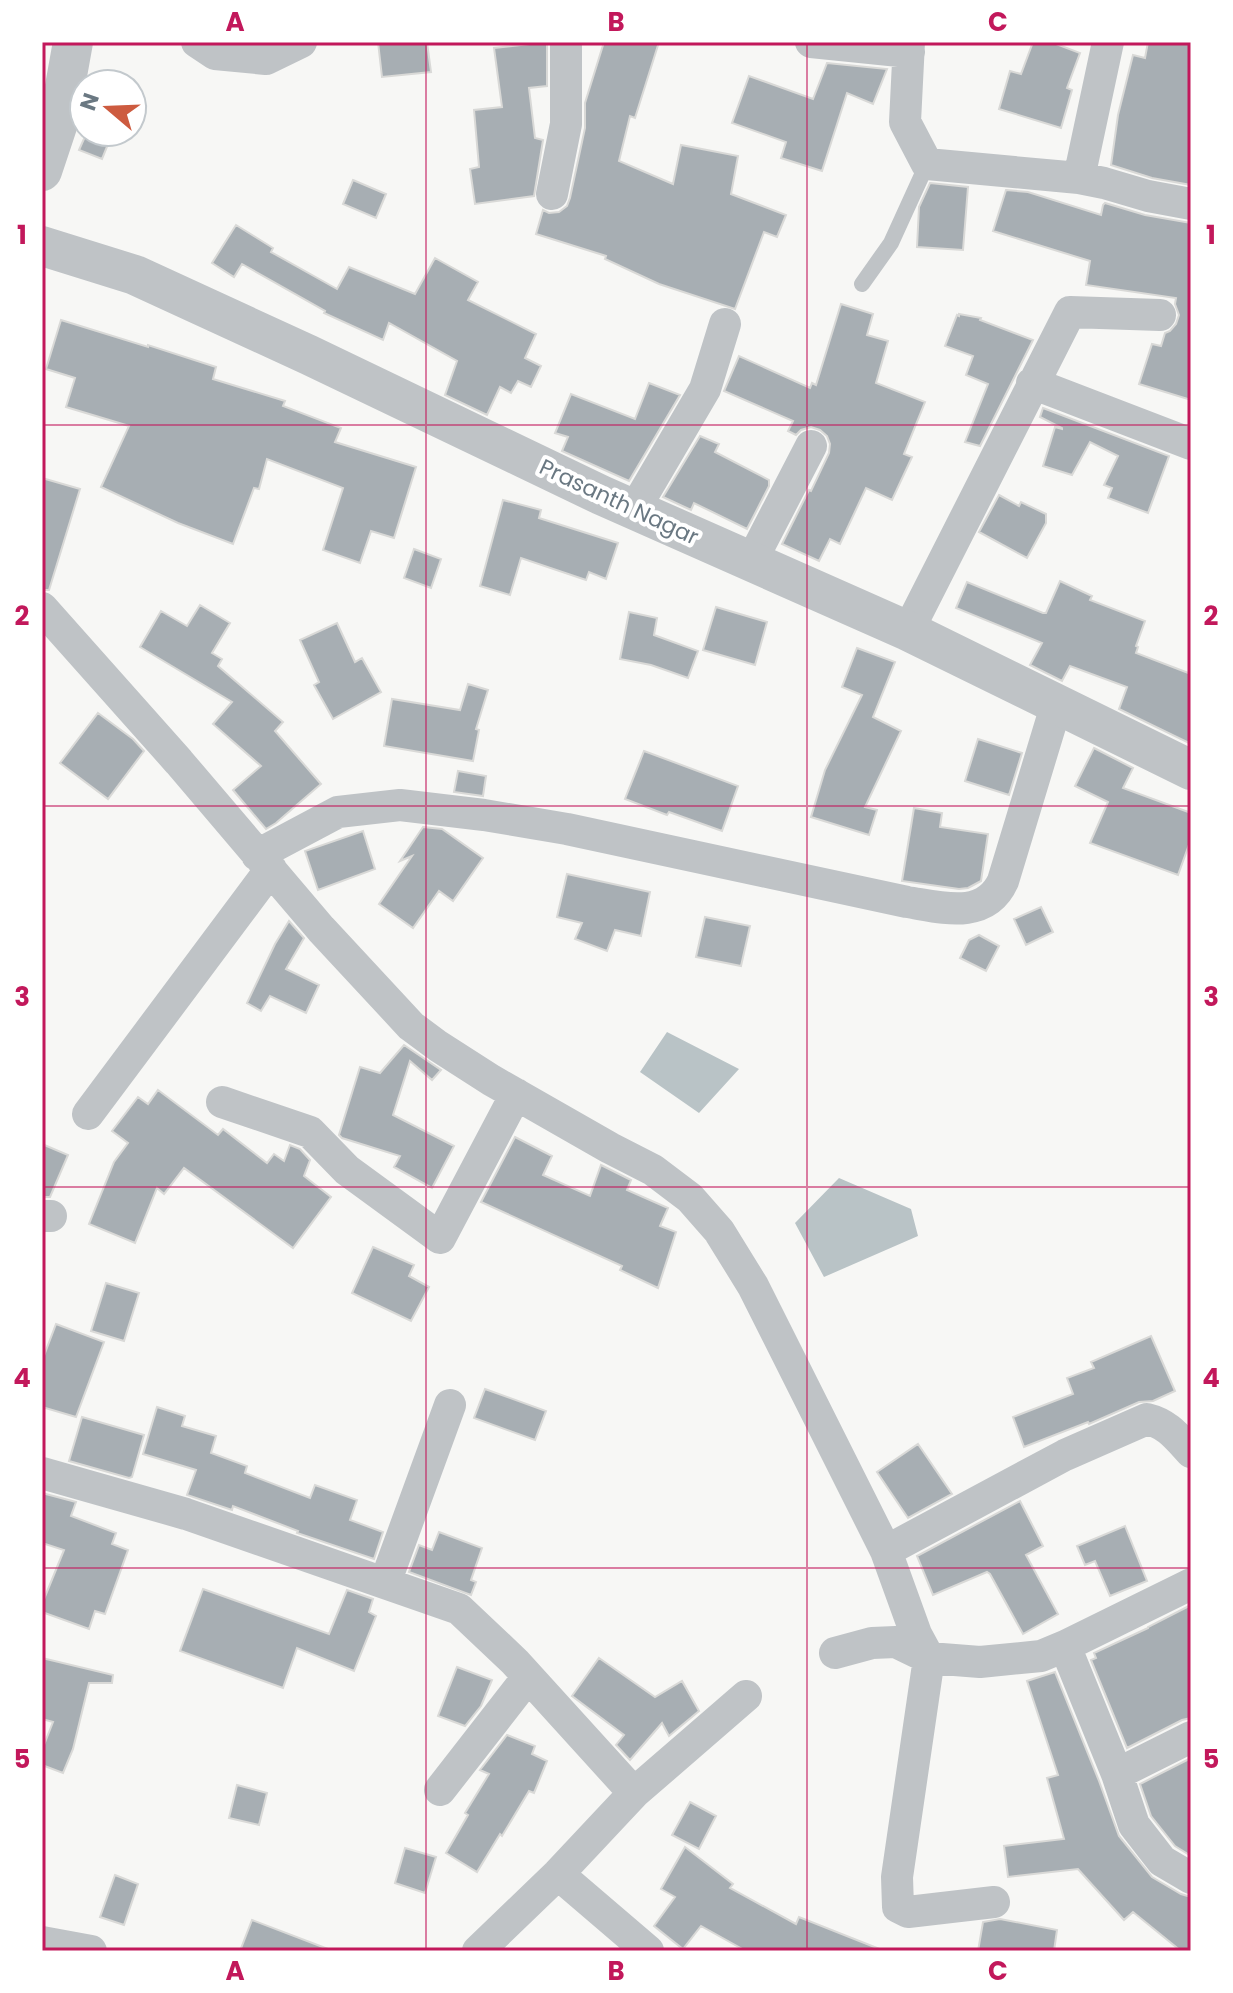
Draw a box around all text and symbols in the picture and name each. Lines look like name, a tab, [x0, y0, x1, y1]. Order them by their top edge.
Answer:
text: A	[225, 4, 245, 40]
text: B	[607, 4, 625, 40]
text: C	[988, 4, 1008, 40]
north arrow	[68, 68, 148, 148]
text: N	[72, 89, 107, 115]
text: 1	[17, 217, 27, 253]
text: 1	[1206, 217, 1216, 253]
street label: Prasanth Nagar	[534, 451, 704, 553]
text: 2	[15, 598, 30, 634]
text: 2	[1204, 598, 1219, 634]
text: 3	[14, 979, 30, 1015]
text: 3	[1203, 979, 1219, 1015]
text: 4	[13, 1360, 31, 1396]
text: 4	[1202, 1360, 1220, 1396]
text: 5	[14, 1741, 30, 1777]
text: 5	[1203, 1741, 1219, 1777]
text: A	[225, 1953, 245, 1989]
text: B	[607, 1953, 625, 1989]
text: C	[988, 1953, 1008, 1989]

